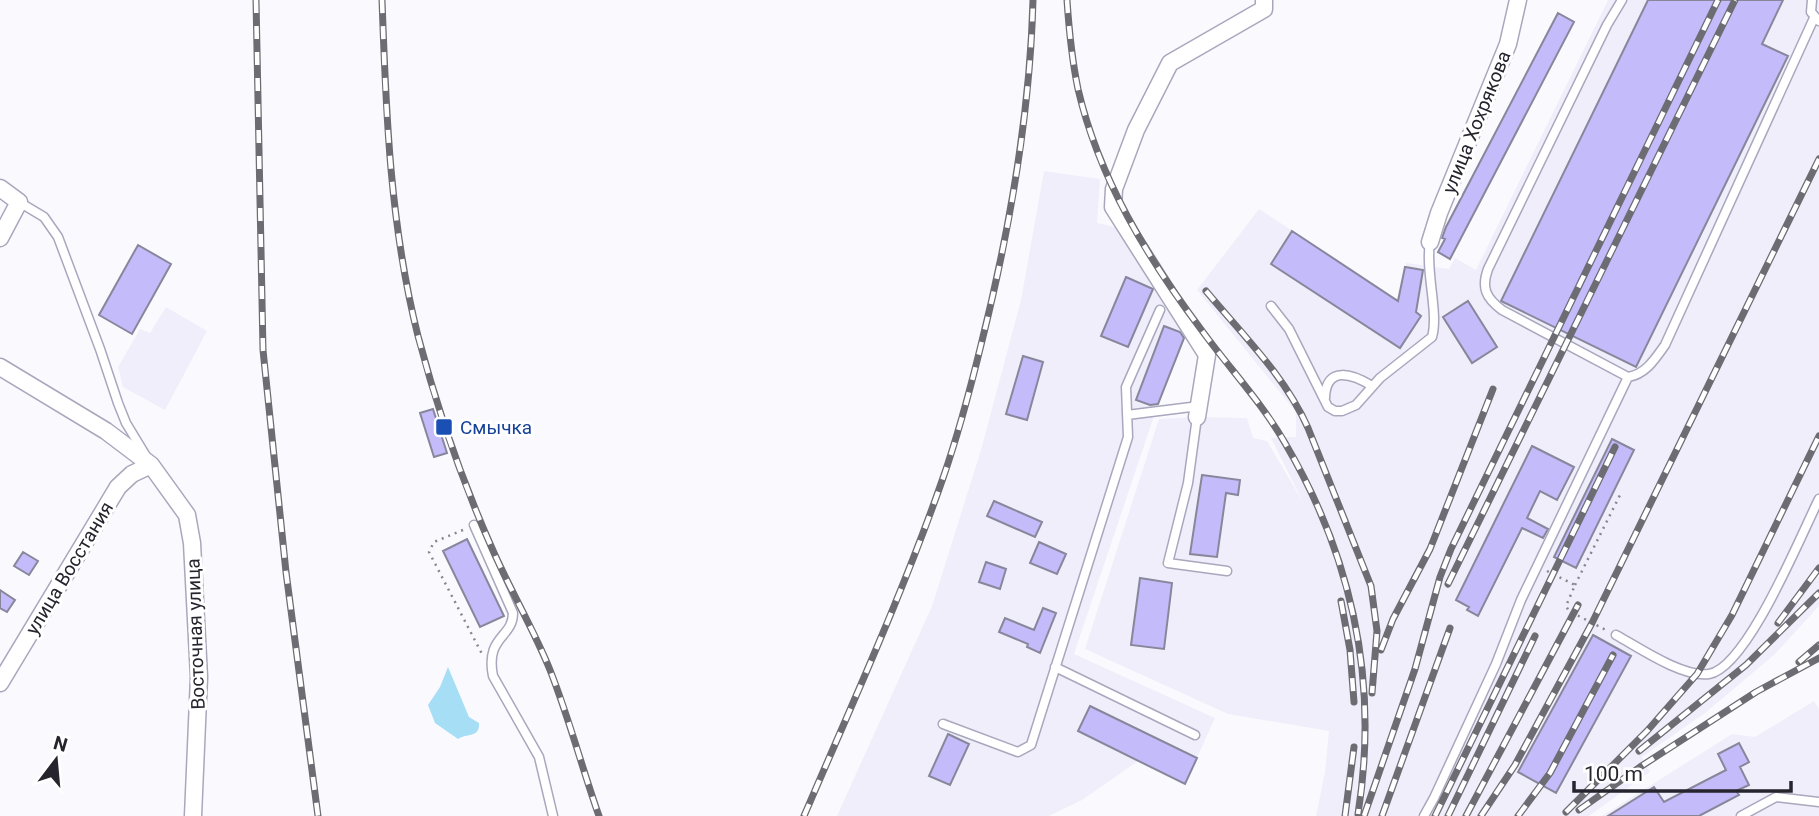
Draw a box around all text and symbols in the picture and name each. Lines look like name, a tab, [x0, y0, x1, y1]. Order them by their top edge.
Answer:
street label: улица Хохрякова	[1437, 47, 1516, 197]
place label: Смычка	[460, 416, 532, 439]
marker: Смычка	[434, 417, 454, 437]
street label: улица Восстания	[21, 498, 118, 639]
street label: Восточная улица	[181, 558, 210, 710]
north arrow	[21, 725, 91, 795]
text: N	[51, 731, 70, 757]
scale bar	[1574, 750, 1791, 794]
text: 100 m	[1584, 762, 1643, 786]

